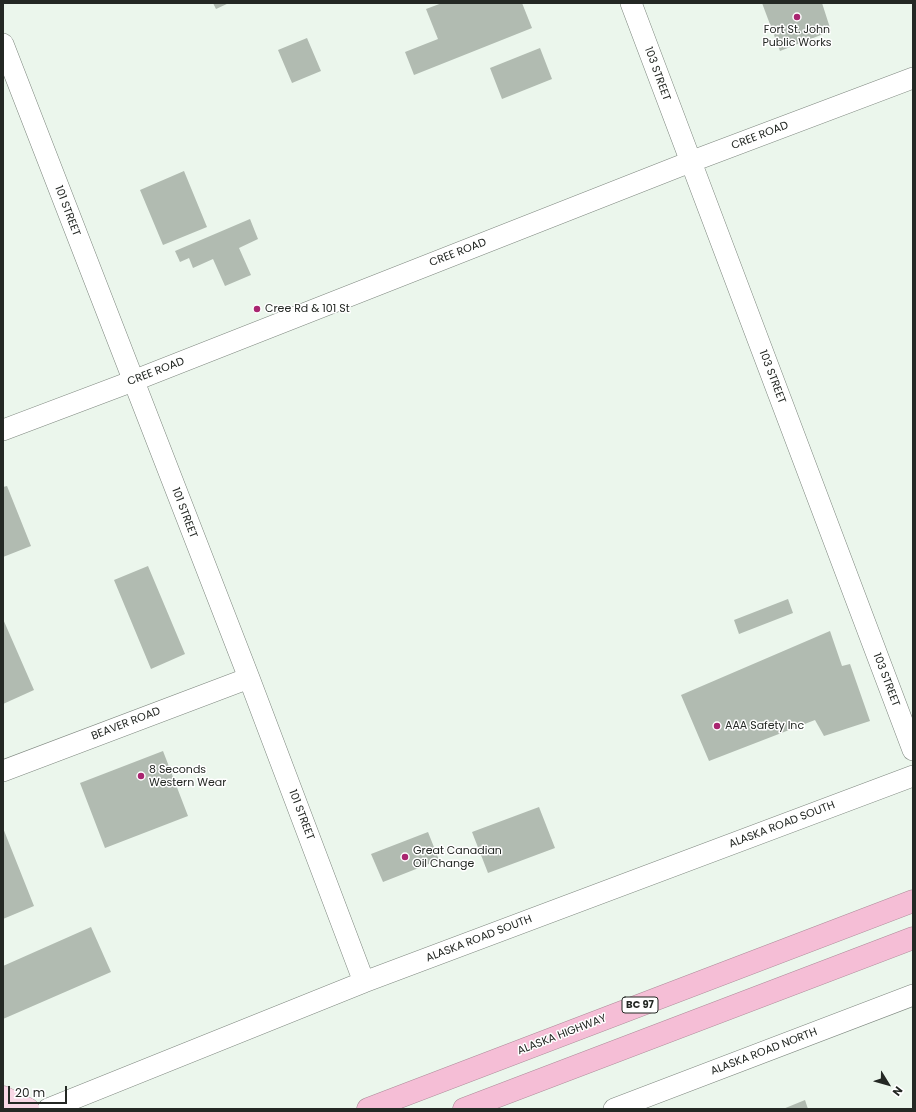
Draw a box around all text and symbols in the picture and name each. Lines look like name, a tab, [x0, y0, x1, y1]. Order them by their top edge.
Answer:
marker: Fort St. John Public Works	[792, 12, 802, 22]
place label: Fort St. John Public Works	[762, 23, 832, 49]
street label: 103 STREET	[641, 45, 673, 103]
street label: CREE ROAD	[730, 119, 790, 153]
street label: 101 STREET	[51, 184, 83, 238]
street label: CREE ROAD	[428, 236, 488, 270]
place label: Cree Rd & 101 St	[265, 302, 350, 316]
marker: Cree Rd & 101 St	[252, 304, 262, 314]
street label: 103 STREET	[756, 348, 788, 406]
street label: CREE ROAD	[126, 355, 186, 389]
street label: 101 STREET	[168, 486, 200, 540]
street label: 103 STREET	[870, 651, 902, 709]
street label: BEAVER ROAD	[90, 705, 162, 743]
place label: AAA Safety Inc	[725, 719, 804, 733]
marker: AAA Safety Inc	[712, 721, 722, 731]
place label: 8 Seconds Western Wear	[149, 763, 226, 789]
marker: 8 Seconds Western Wear	[136, 771, 146, 781]
street label: 101 STREET	[285, 788, 317, 842]
street label: ALASKA ROAD SOUTH	[727, 799, 837, 851]
place label: Great Canadian Oil Change	[413, 844, 502, 870]
marker: Great Canadian Oil Change	[400, 852, 410, 862]
street label: ALASKA ROAD SOUTH	[424, 913, 534, 965]
road number: BC 97	[622, 997, 658, 1013]
street label: ALASKA HIGHWAY	[516, 1012, 608, 1058]
street label: ALASKA ROAD NORTH	[709, 1026, 819, 1078]
north arrow	[868, 1064, 908, 1104]
scale bar	[10, 1078, 69, 1104]
text: N	[889, 1083, 906, 1099]
text: 20 m	[15, 1084, 45, 1101]

